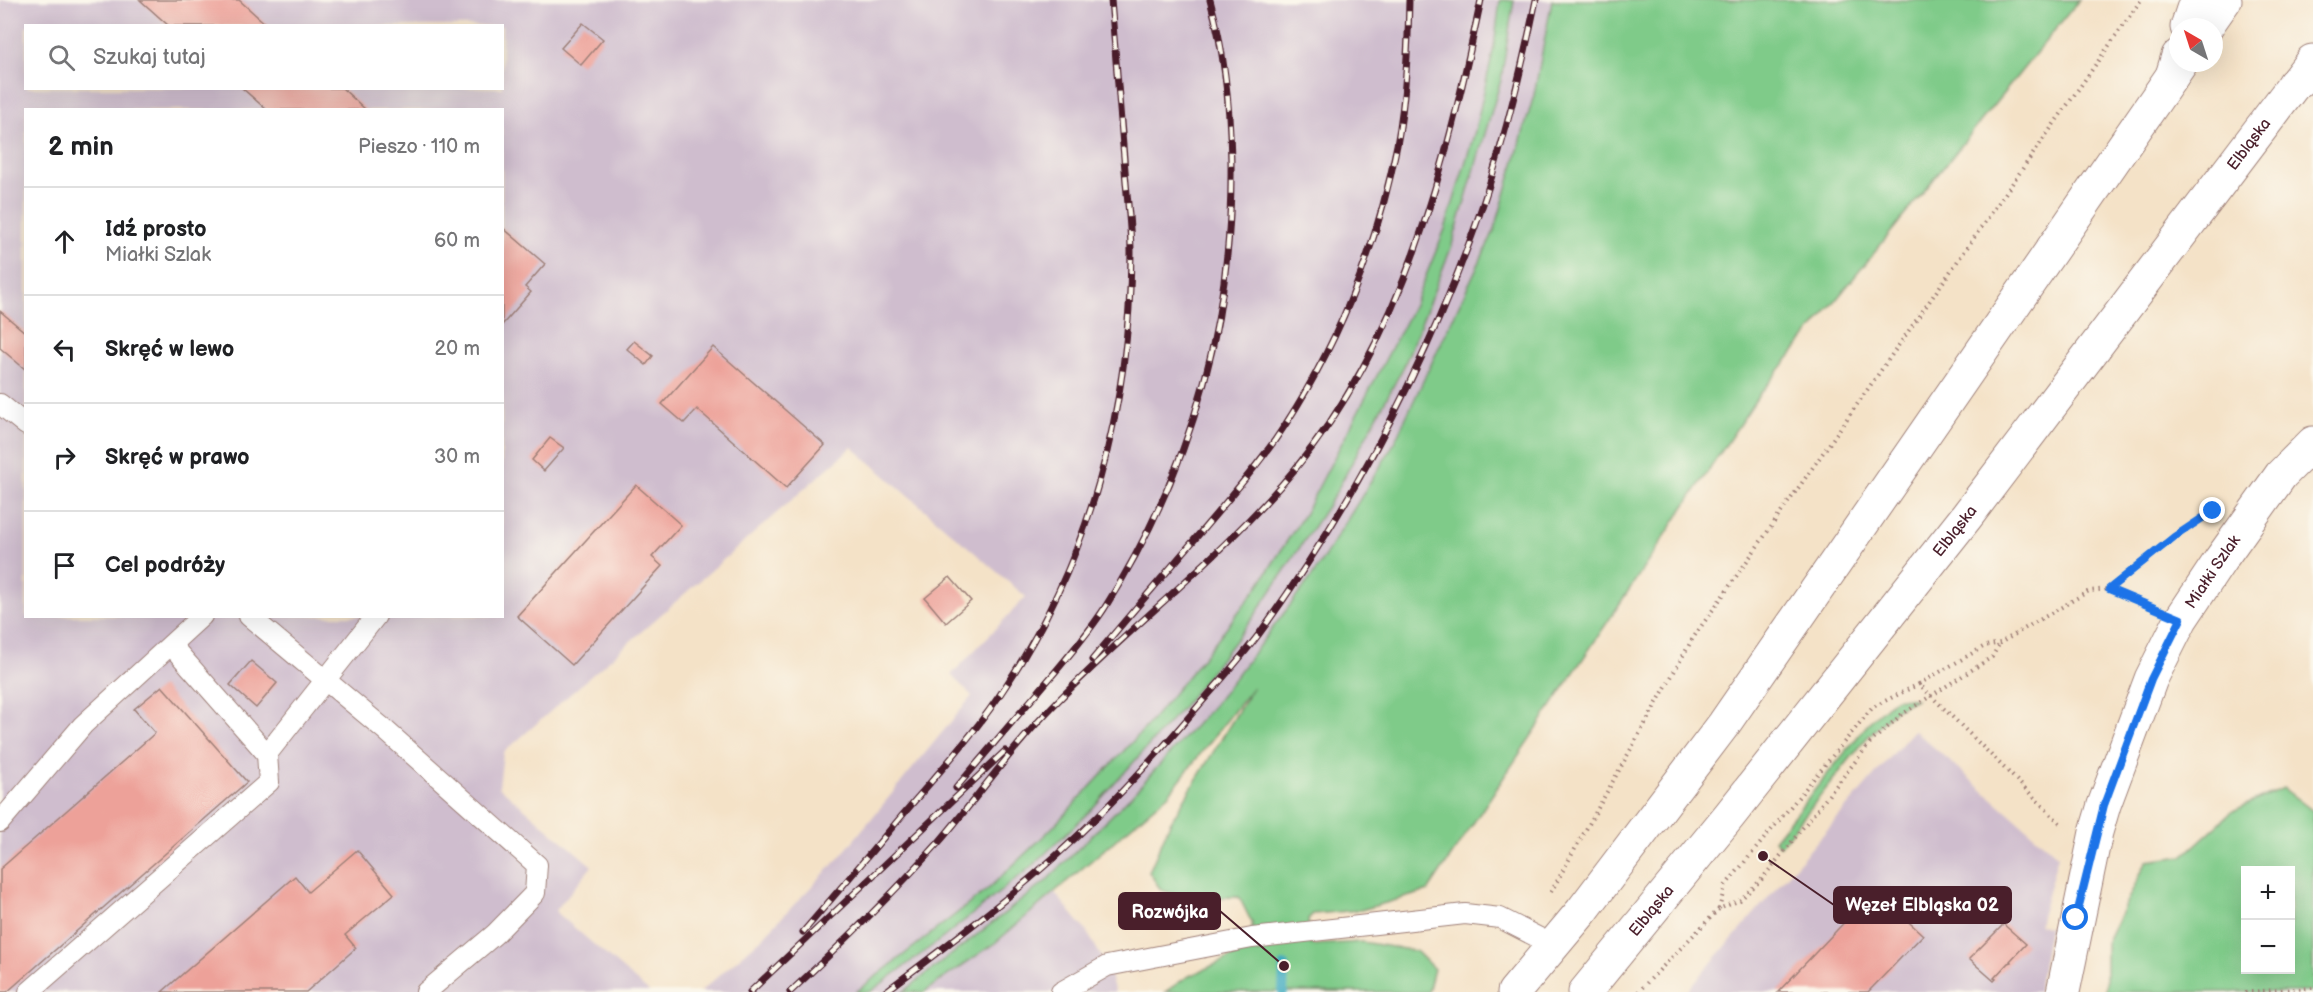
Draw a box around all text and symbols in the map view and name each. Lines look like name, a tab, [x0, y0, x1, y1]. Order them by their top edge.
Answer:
north arrow	[2169, 18, 2223, 72]
search box	[24, 24, 504, 90]
icon: search	[45, 41, 78, 74]
text: Szukaj tutaj	[93, 44, 206, 71]
street label: Elbląska	[2223, 114, 2275, 174]
text: 2 min	[48, 132, 114, 163]
text: Pieszo · 110 m	[358, 135, 480, 159]
text: Idź prosto	[105, 216, 207, 243]
icon: ahead	[48, 225, 81, 258]
text: 60 m	[434, 229, 480, 253]
text: Miałki Szlak	[105, 243, 211, 267]
icon: left	[48, 333, 81, 366]
text: Skręć w lewo	[105, 336, 234, 363]
text: 20 m	[435, 337, 480, 361]
icon: right	[48, 441, 81, 474]
text: Skręć w prawo	[105, 444, 250, 471]
text: 30 m	[434, 445, 480, 469]
route end	[2199, 497, 2225, 523]
street label: Elbląska	[1929, 502, 1981, 561]
street label: Miałki Szlak	[2181, 531, 2245, 612]
icon: arrive	[48, 549, 81, 582]
text: Cel podróży	[105, 552, 225, 579]
map controls	[2241, 866, 2295, 974]
button: +	[2241, 866, 2295, 920]
street label: Elbląska	[1625, 881, 1678, 940]
callout: Węzeł Elbląska 02	[1834, 887, 2011, 923]
callout: Rozwójka	[1119, 893, 1220, 929]
text: Węzeł Elbląska 02	[1845, 895, 1999, 917]
text: Rozwójka	[1132, 902, 1208, 923]
route start	[2062, 904, 2088, 930]
button: −	[2241, 920, 2295, 974]

